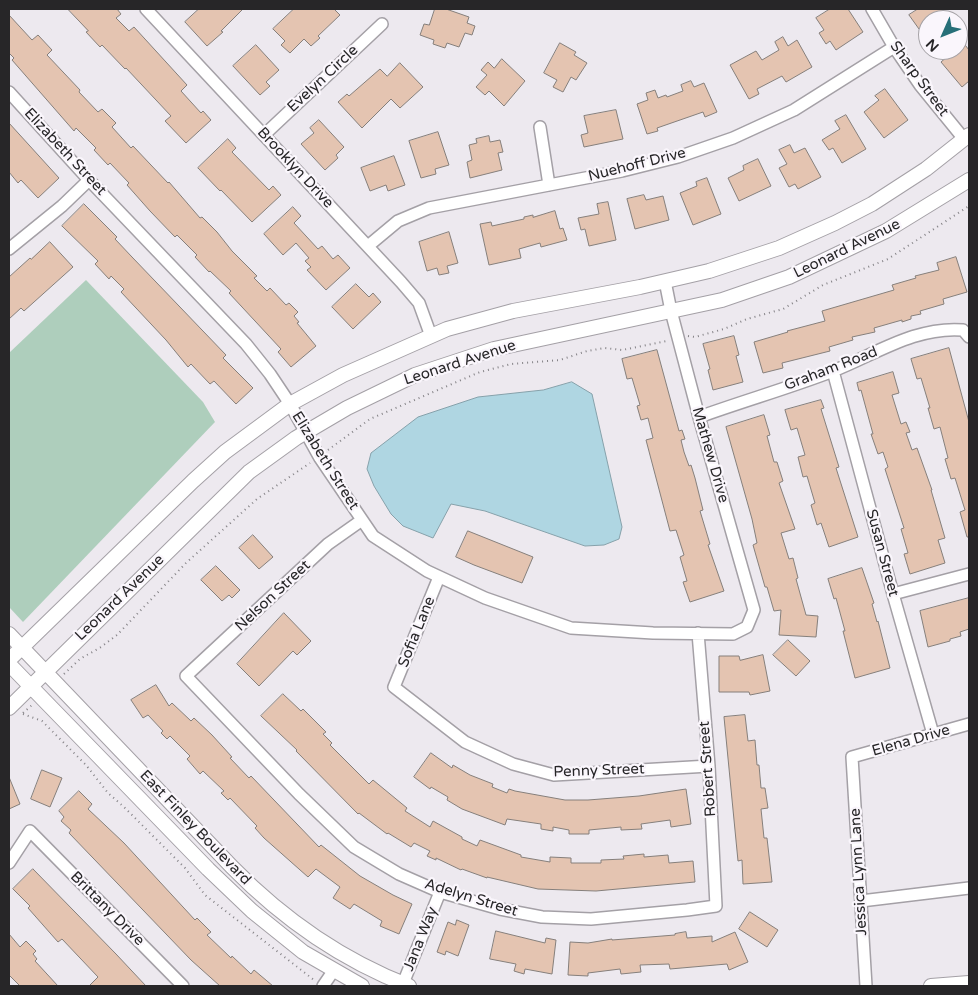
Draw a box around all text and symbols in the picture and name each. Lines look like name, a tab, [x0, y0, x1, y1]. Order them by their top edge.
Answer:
north arrow	[918, 10, 968, 60]
text: N	[923, 35, 943, 55]
street label: Sharp Street	[886, 38, 952, 120]
street label: Evelyn Circle	[284, 42, 362, 116]
street label: Elizabeth Street	[20, 105, 110, 199]
street label: Brooklyn Drive	[253, 124, 337, 212]
street label: Nuehoff Drive	[586, 144, 688, 186]
street label: Leonard Avenue	[791, 215, 903, 283]
street label: Leonard Avenue	[402, 336, 518, 390]
street label: Graham Road	[782, 343, 880, 395]
street label: Mathew Drive	[688, 405, 732, 505]
street label: Elizabeth Street	[288, 409, 362, 513]
street label: Susan Street	[862, 507, 902, 599]
street label: Leonard Avenue	[72, 551, 168, 645]
street label: Nelson Street	[232, 557, 314, 635]
street label: Sofia Lane	[395, 594, 439, 670]
street label: Robert Street	[696, 720, 720, 818]
street label: Elena Drive	[870, 721, 952, 761]
street label: Penny Street	[553, 760, 645, 782]
street label: East Finley Boulevard	[136, 767, 254, 889]
street label: Jessica Lynn Lane	[847, 808, 871, 936]
street label: Brittany Drive	[66, 868, 148, 950]
street label: Adelyn Street	[422, 875, 520, 921]
street label: Jana Way	[400, 904, 442, 974]

